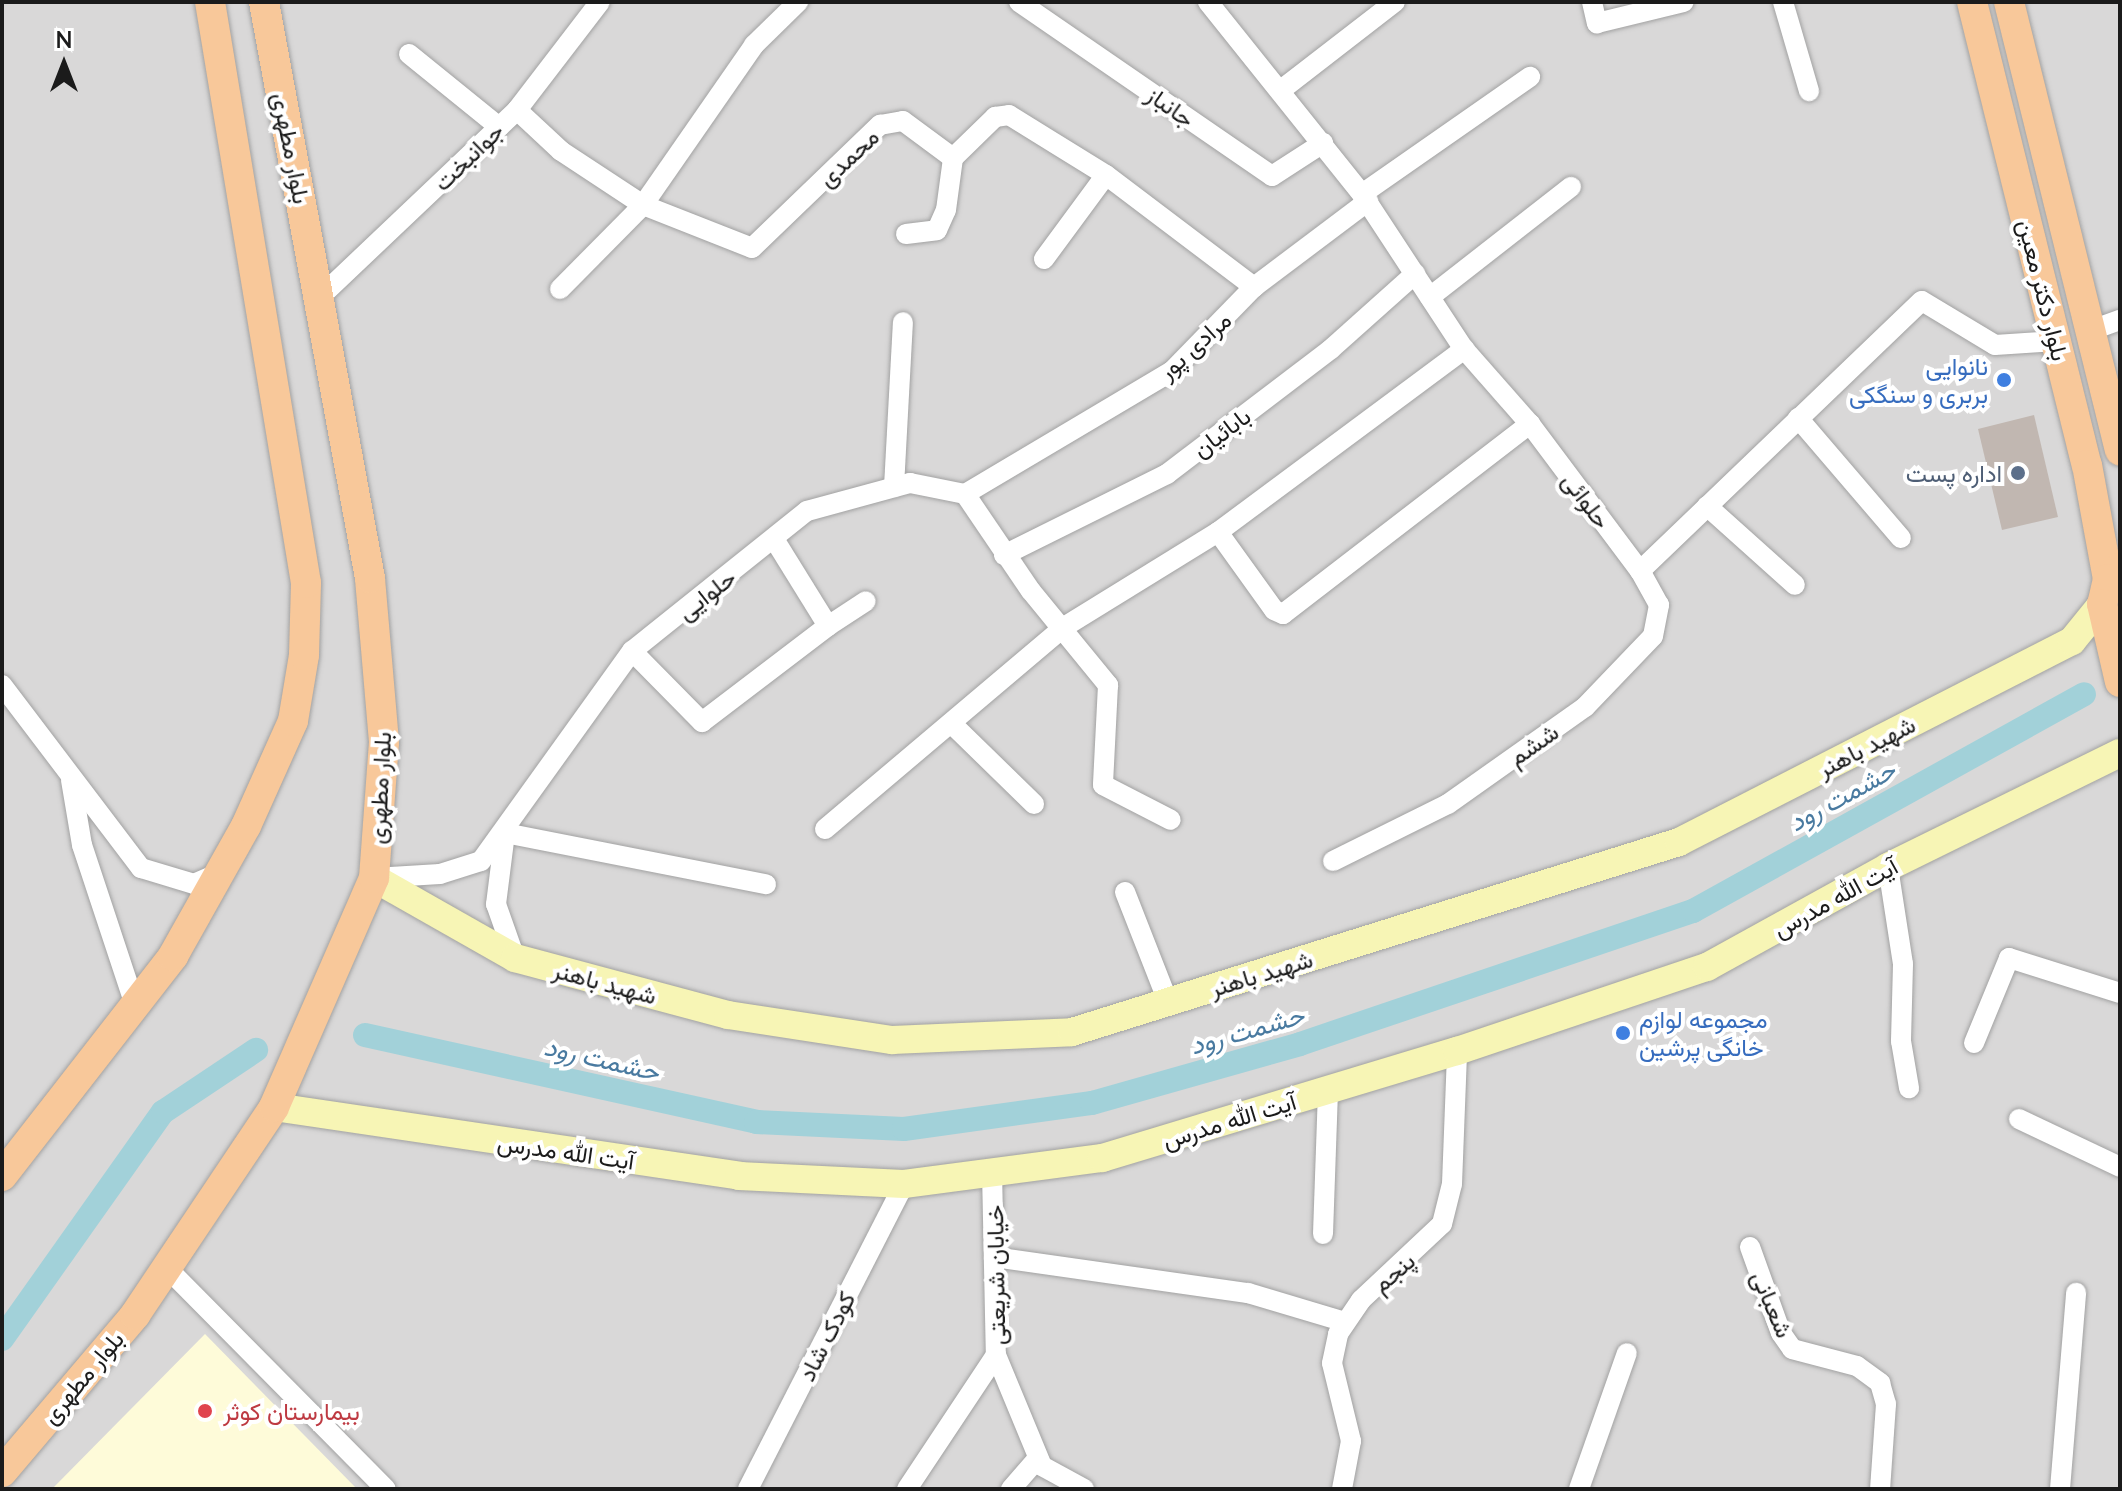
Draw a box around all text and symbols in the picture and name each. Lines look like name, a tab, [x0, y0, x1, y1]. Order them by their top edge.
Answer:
north arrow	[24, 24, 104, 104]
text: N	[56, 26, 72, 53]
street label: جانباز	[1141, 79, 1201, 133]
street label: بلوار مطهری	[267, 90, 317, 206]
street label: جوانبخت	[427, 116, 509, 196]
street label: محمدی	[812, 122, 884, 192]
street label: بلوار دکتر معین	[2013, 216, 2075, 364]
street label: مرادی پور	[1152, 305, 1236, 385]
place label: نانوایی بربری و سنگکی	[1849, 352, 1988, 408]
marker: نانوایی بربری و سنگکی	[1995, 371, 2013, 389]
street label: بابائیان	[1186, 401, 1256, 463]
place label: اداره پست	[1906, 459, 2002, 487]
marker: اداره پست	[2009, 464, 2027, 482]
street label: حلوائی	[1557, 466, 1617, 534]
street label: حلوایی	[671, 562, 741, 626]
street label: شهید باهنر	[1812, 709, 1920, 783]
street label: ششم	[1502, 717, 1564, 771]
street label: بلوار مطهری	[362, 731, 396, 845]
water label: حشمت رود	[1783, 754, 1901, 838]
street label: آیت الله مدرس	[1768, 851, 1902, 943]
street label: شهید باهنر	[1206, 944, 1316, 1002]
street label: شهید باهنر	[550, 954, 660, 1010]
water label: حشمت رود	[1186, 999, 1308, 1061]
place label: مجموعه لوازم خانگی پرشین	[1639, 1005, 1767, 1061]
marker: مجموعه لوازم خانگی پرشین	[1614, 1024, 1632, 1042]
water label: حشمت رود	[541, 1031, 663, 1087]
street label: آیت الله مدرس	[1159, 1086, 1299, 1154]
street label: آیت الله مدرس	[496, 1127, 636, 1175]
street label: خیابان شریعتی	[979, 1205, 1011, 1345]
street label: پنجم	[1366, 1246, 1420, 1298]
street label: شعبانی	[1746, 1266, 1800, 1342]
street label: کودک شاد	[791, 1287, 861, 1385]
street label: بلوار مطهری	[35, 1325, 129, 1429]
place label: بیمارستان کوثر	[223, 1397, 360, 1425]
marker: بیمارستان کوثر	[194, 1400, 216, 1422]

